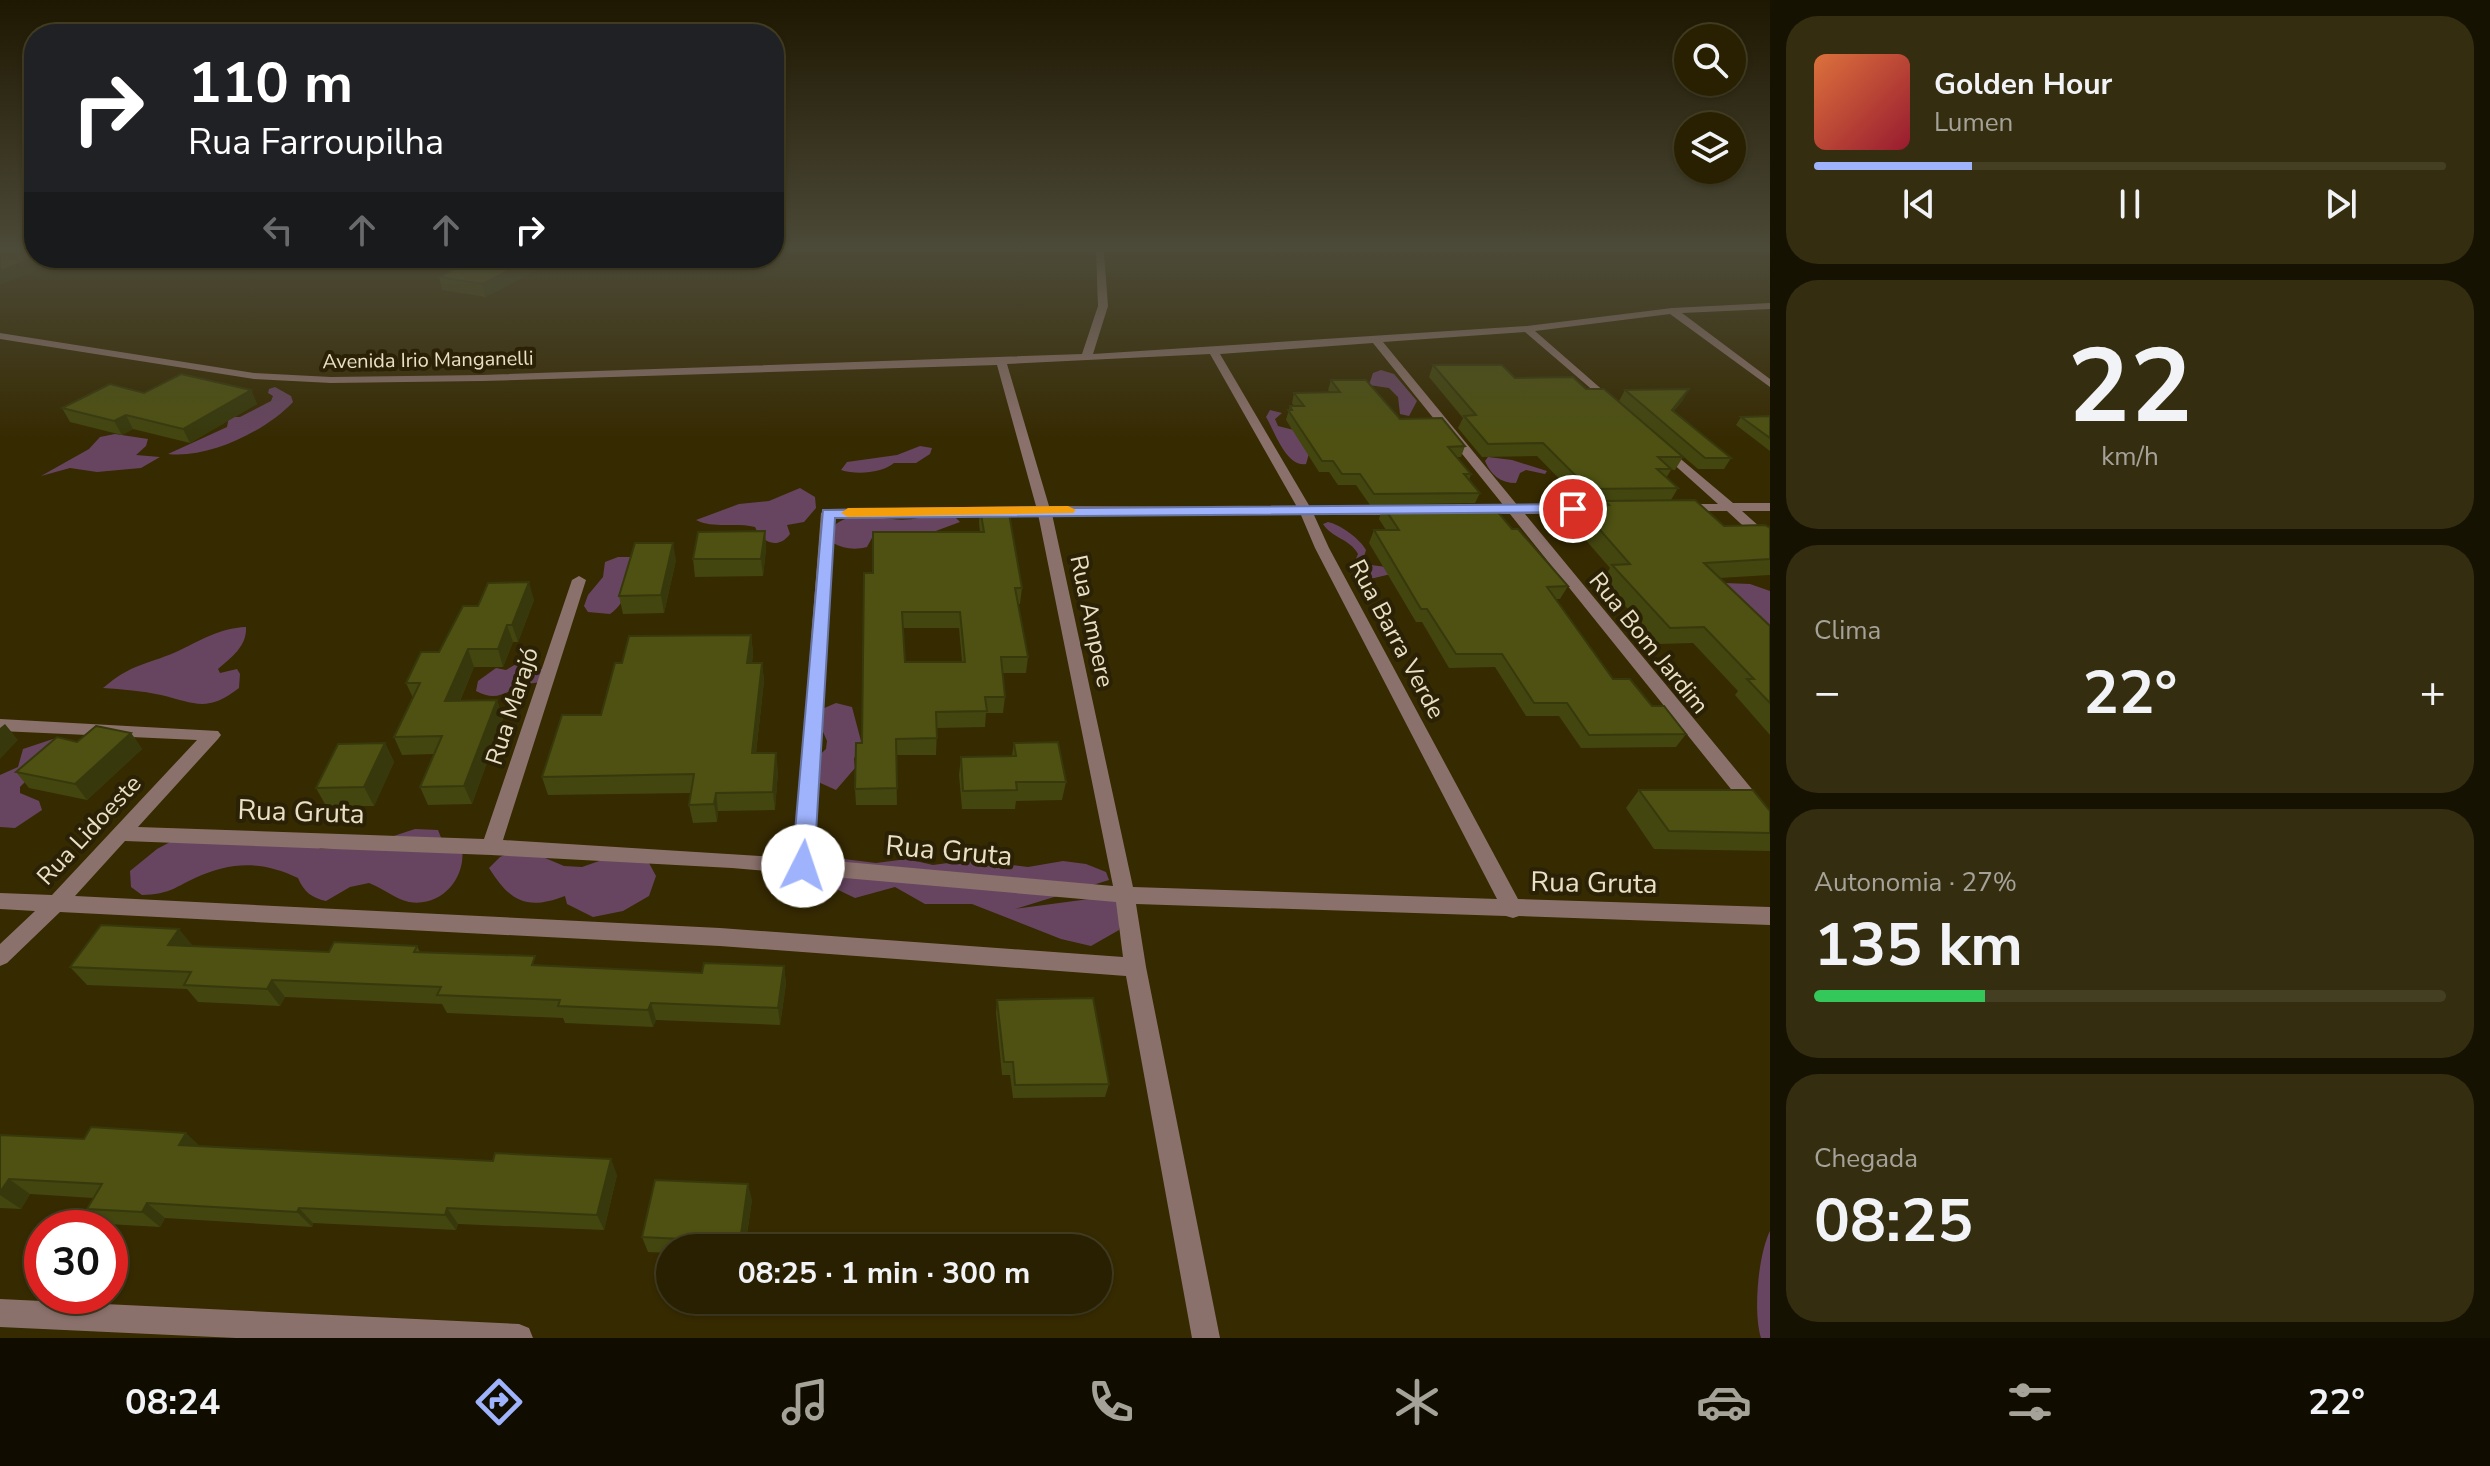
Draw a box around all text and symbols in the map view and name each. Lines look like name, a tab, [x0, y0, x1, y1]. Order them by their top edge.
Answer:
map controls	[1674, 24, 1746, 184]
button: search	[1674, 24, 1746, 96]
text: 110 m	[188, 45, 353, 122]
icon: right	[56, 56, 160, 160]
text: Golden Hour	[1934, 64, 2112, 105]
text: Lumen	[1934, 105, 2013, 140]
button: layers	[1674, 112, 1746, 184]
text: Rua Farroupilha	[188, 118, 444, 167]
icon: previous	[1897, 182, 1941, 226]
icon: pause	[2108, 182, 2152, 226]
icon: next	[2319, 182, 2363, 226]
icon: left	[256, 208, 300, 252]
icon: ahead	[340, 208, 384, 252]
icon: ahead	[424, 208, 468, 252]
icon: right	[508, 208, 552, 252]
text: 22	[2068, 316, 2192, 458]
street label: Avenida Irio Manganelli	[322, 345, 534, 375]
text: km/h	[2101, 439, 2159, 474]
pin	[1539, 475, 1607, 543]
icon: arrive	[1551, 487, 1595, 531]
street label: Rua Ampere	[1062, 552, 1122, 690]
street label: Rua Barra Verde	[1341, 554, 1453, 724]
street label: Rua Bom Jardim	[1582, 565, 1716, 721]
text: Clima	[1814, 613, 1881, 648]
street label: Rua Marajó	[478, 643, 546, 769]
text: 22°	[2083, 652, 2177, 734]
text: −	[1814, 663, 1840, 723]
text: +	[2420, 663, 2446, 723]
street label: Rua Lidoeste	[30, 768, 148, 892]
street label: Rua Gruta	[237, 791, 365, 833]
position arrow	[761, 824, 845, 908]
street label: Rua Gruta	[884, 827, 1014, 875]
street label: Rua Gruta	[1530, 863, 1658, 903]
text: Autonomia · 27%	[1814, 865, 2017, 900]
text: 135 km	[1814, 904, 2023, 986]
text: Chegada	[1814, 1141, 1918, 1176]
text: 08:25	[1814, 1180, 1973, 1262]
speed limit sign: 30	[24, 1210, 128, 1314]
text: 08:25 · 1 min · 300 m	[738, 1253, 1030, 1294]
icon: directions	[471, 1374, 527, 1430]
icon: music	[777, 1374, 833, 1430]
icon: phone	[1083, 1374, 1139, 1430]
icon: climate	[1389, 1374, 1445, 1430]
icon: car	[1696, 1374, 1752, 1430]
icon: filters	[2002, 1374, 2058, 1430]
text: 08:24	[125, 1378, 220, 1427]
text: 22°	[2308, 1378, 2365, 1427]

